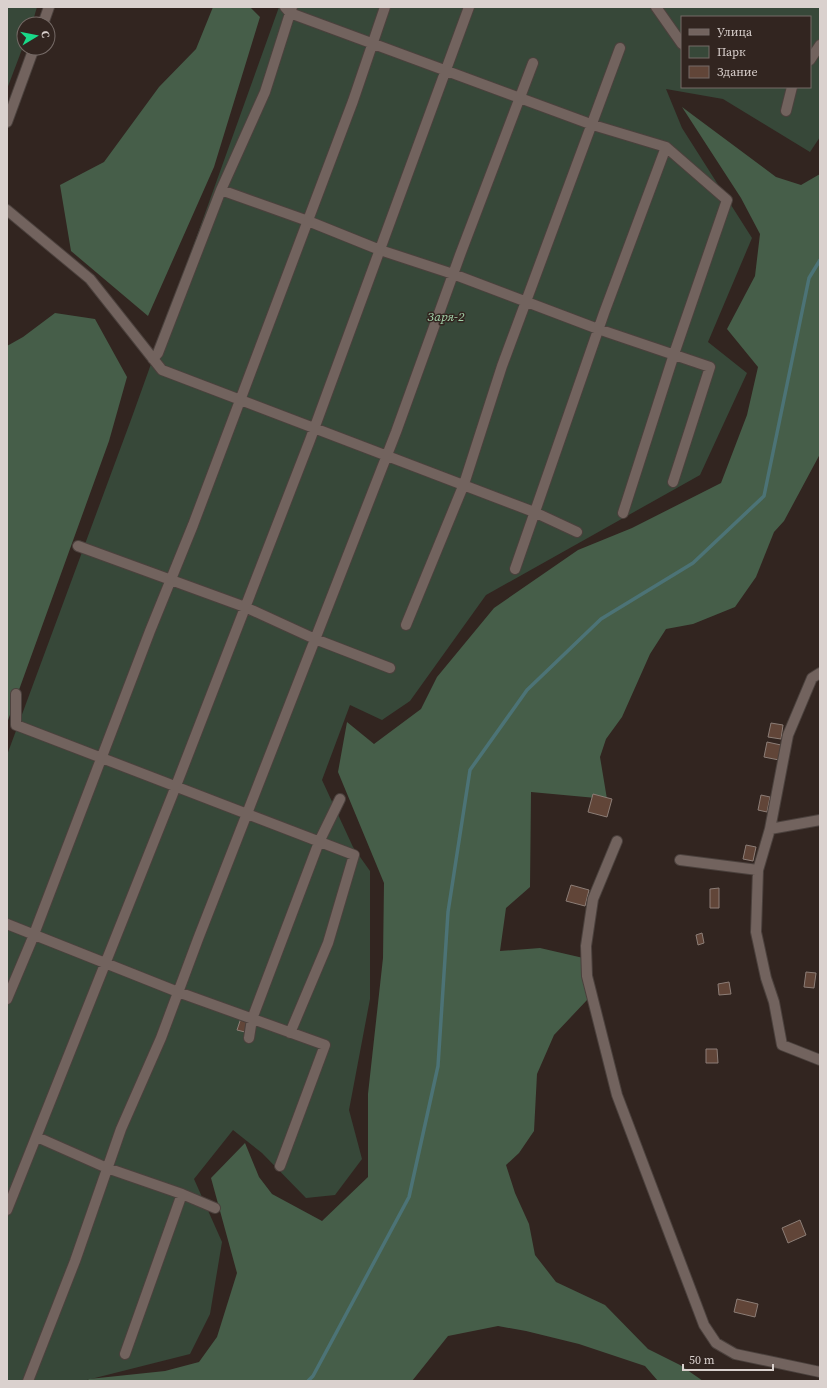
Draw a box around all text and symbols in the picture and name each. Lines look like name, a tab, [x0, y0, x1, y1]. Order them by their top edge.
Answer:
north arrow	[16, 16, 56, 56]
legend	[681, 16, 811, 88]
text: Улица	[717, 24, 753, 40]
text: С	[37, 30, 53, 39]
text: Парк	[717, 44, 746, 60]
text: Здание	[717, 64, 758, 80]
park label: Заря-2	[427, 308, 465, 325]
scale bar	[683, 1346, 773, 1372]
text: 50 m	[689, 1352, 715, 1368]

